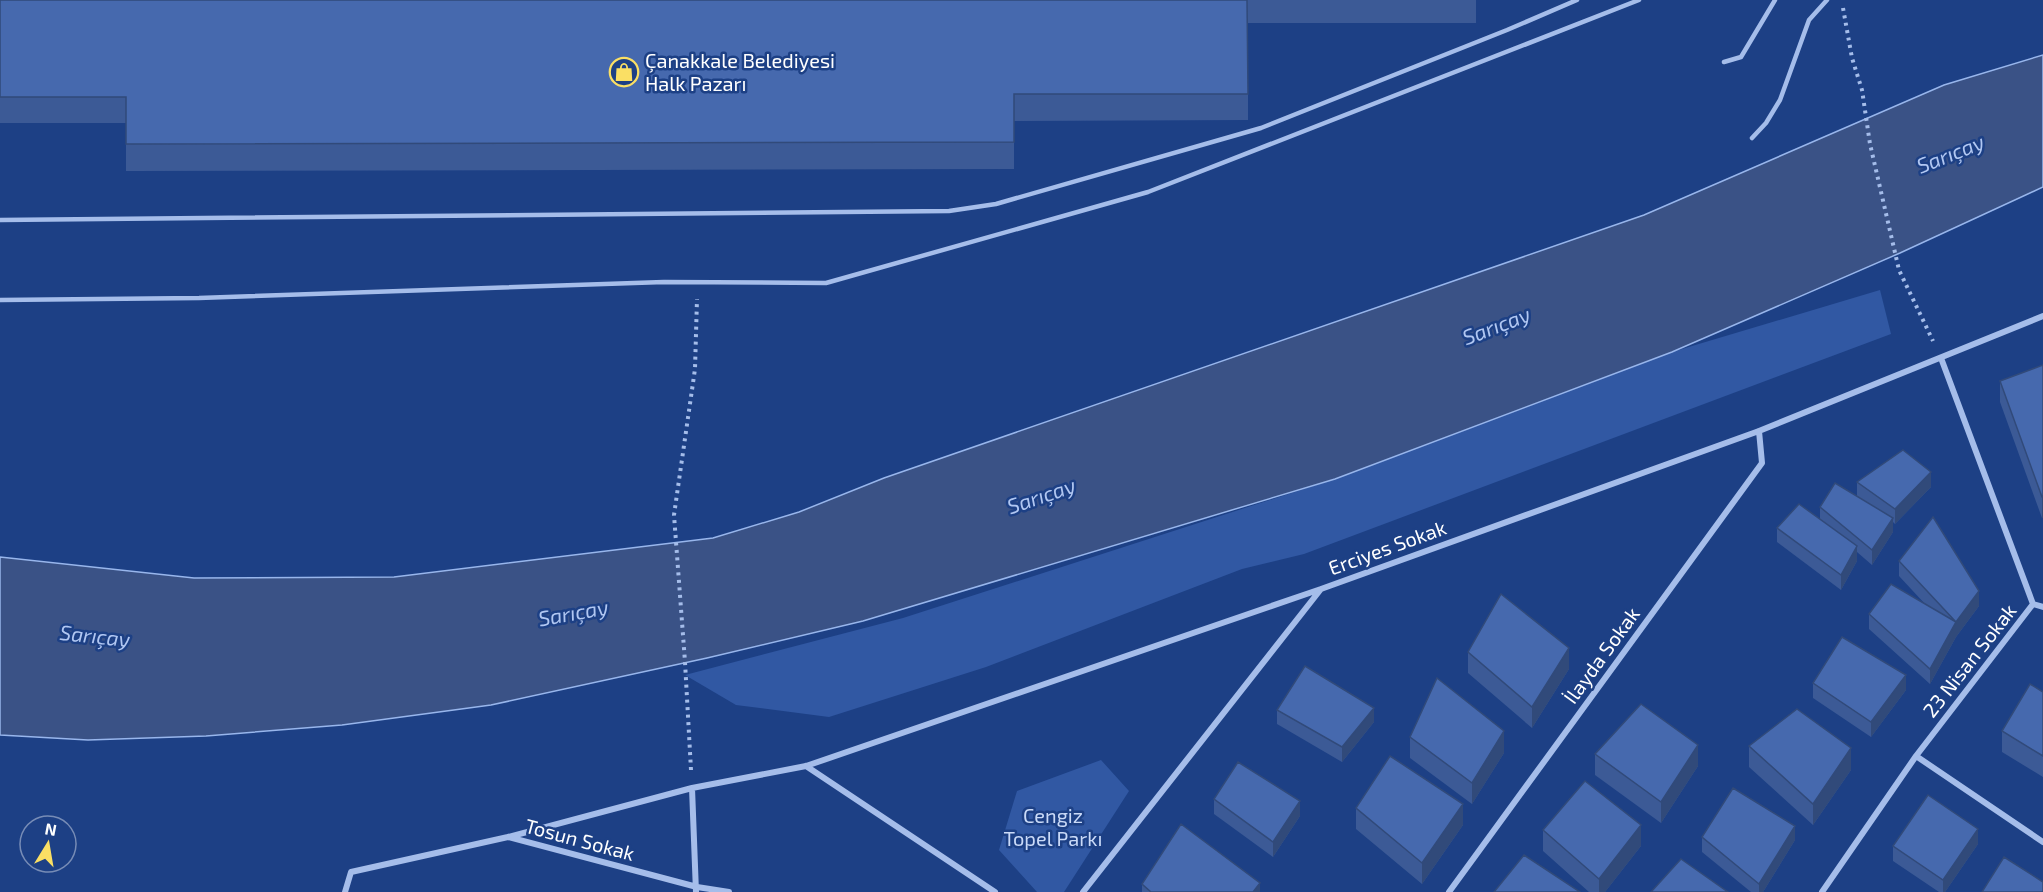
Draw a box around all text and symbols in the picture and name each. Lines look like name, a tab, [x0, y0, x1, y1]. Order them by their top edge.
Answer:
place label: Çanakkale Belediyesi Halk Pazarı	[645, 48, 835, 95]
shop icon: Çanakkale Belediyesi Halk Pazarı	[608, 56, 640, 88]
water label: Sarıçay	[1913, 128, 1988, 180]
water label: Sarıçay	[1459, 301, 1534, 351]
water label: Sarıçay	[1004, 472, 1079, 520]
street label: Erciyes Sokak	[1325, 515, 1449, 579]
water label: Sarıçay	[536, 594, 610, 632]
street label: 23 Nisan Sokak	[1917, 599, 2021, 721]
street label: İlayda Sokak	[1558, 602, 1644, 708]
water label: Sarıçay	[58, 619, 131, 653]
park label: Cengiz Topel Parkı	[1004, 803, 1102, 850]
street label: Tosun Sokak	[523, 813, 637, 865]
north arrow	[18, 814, 78, 874]
text: N	[43, 818, 58, 839]

